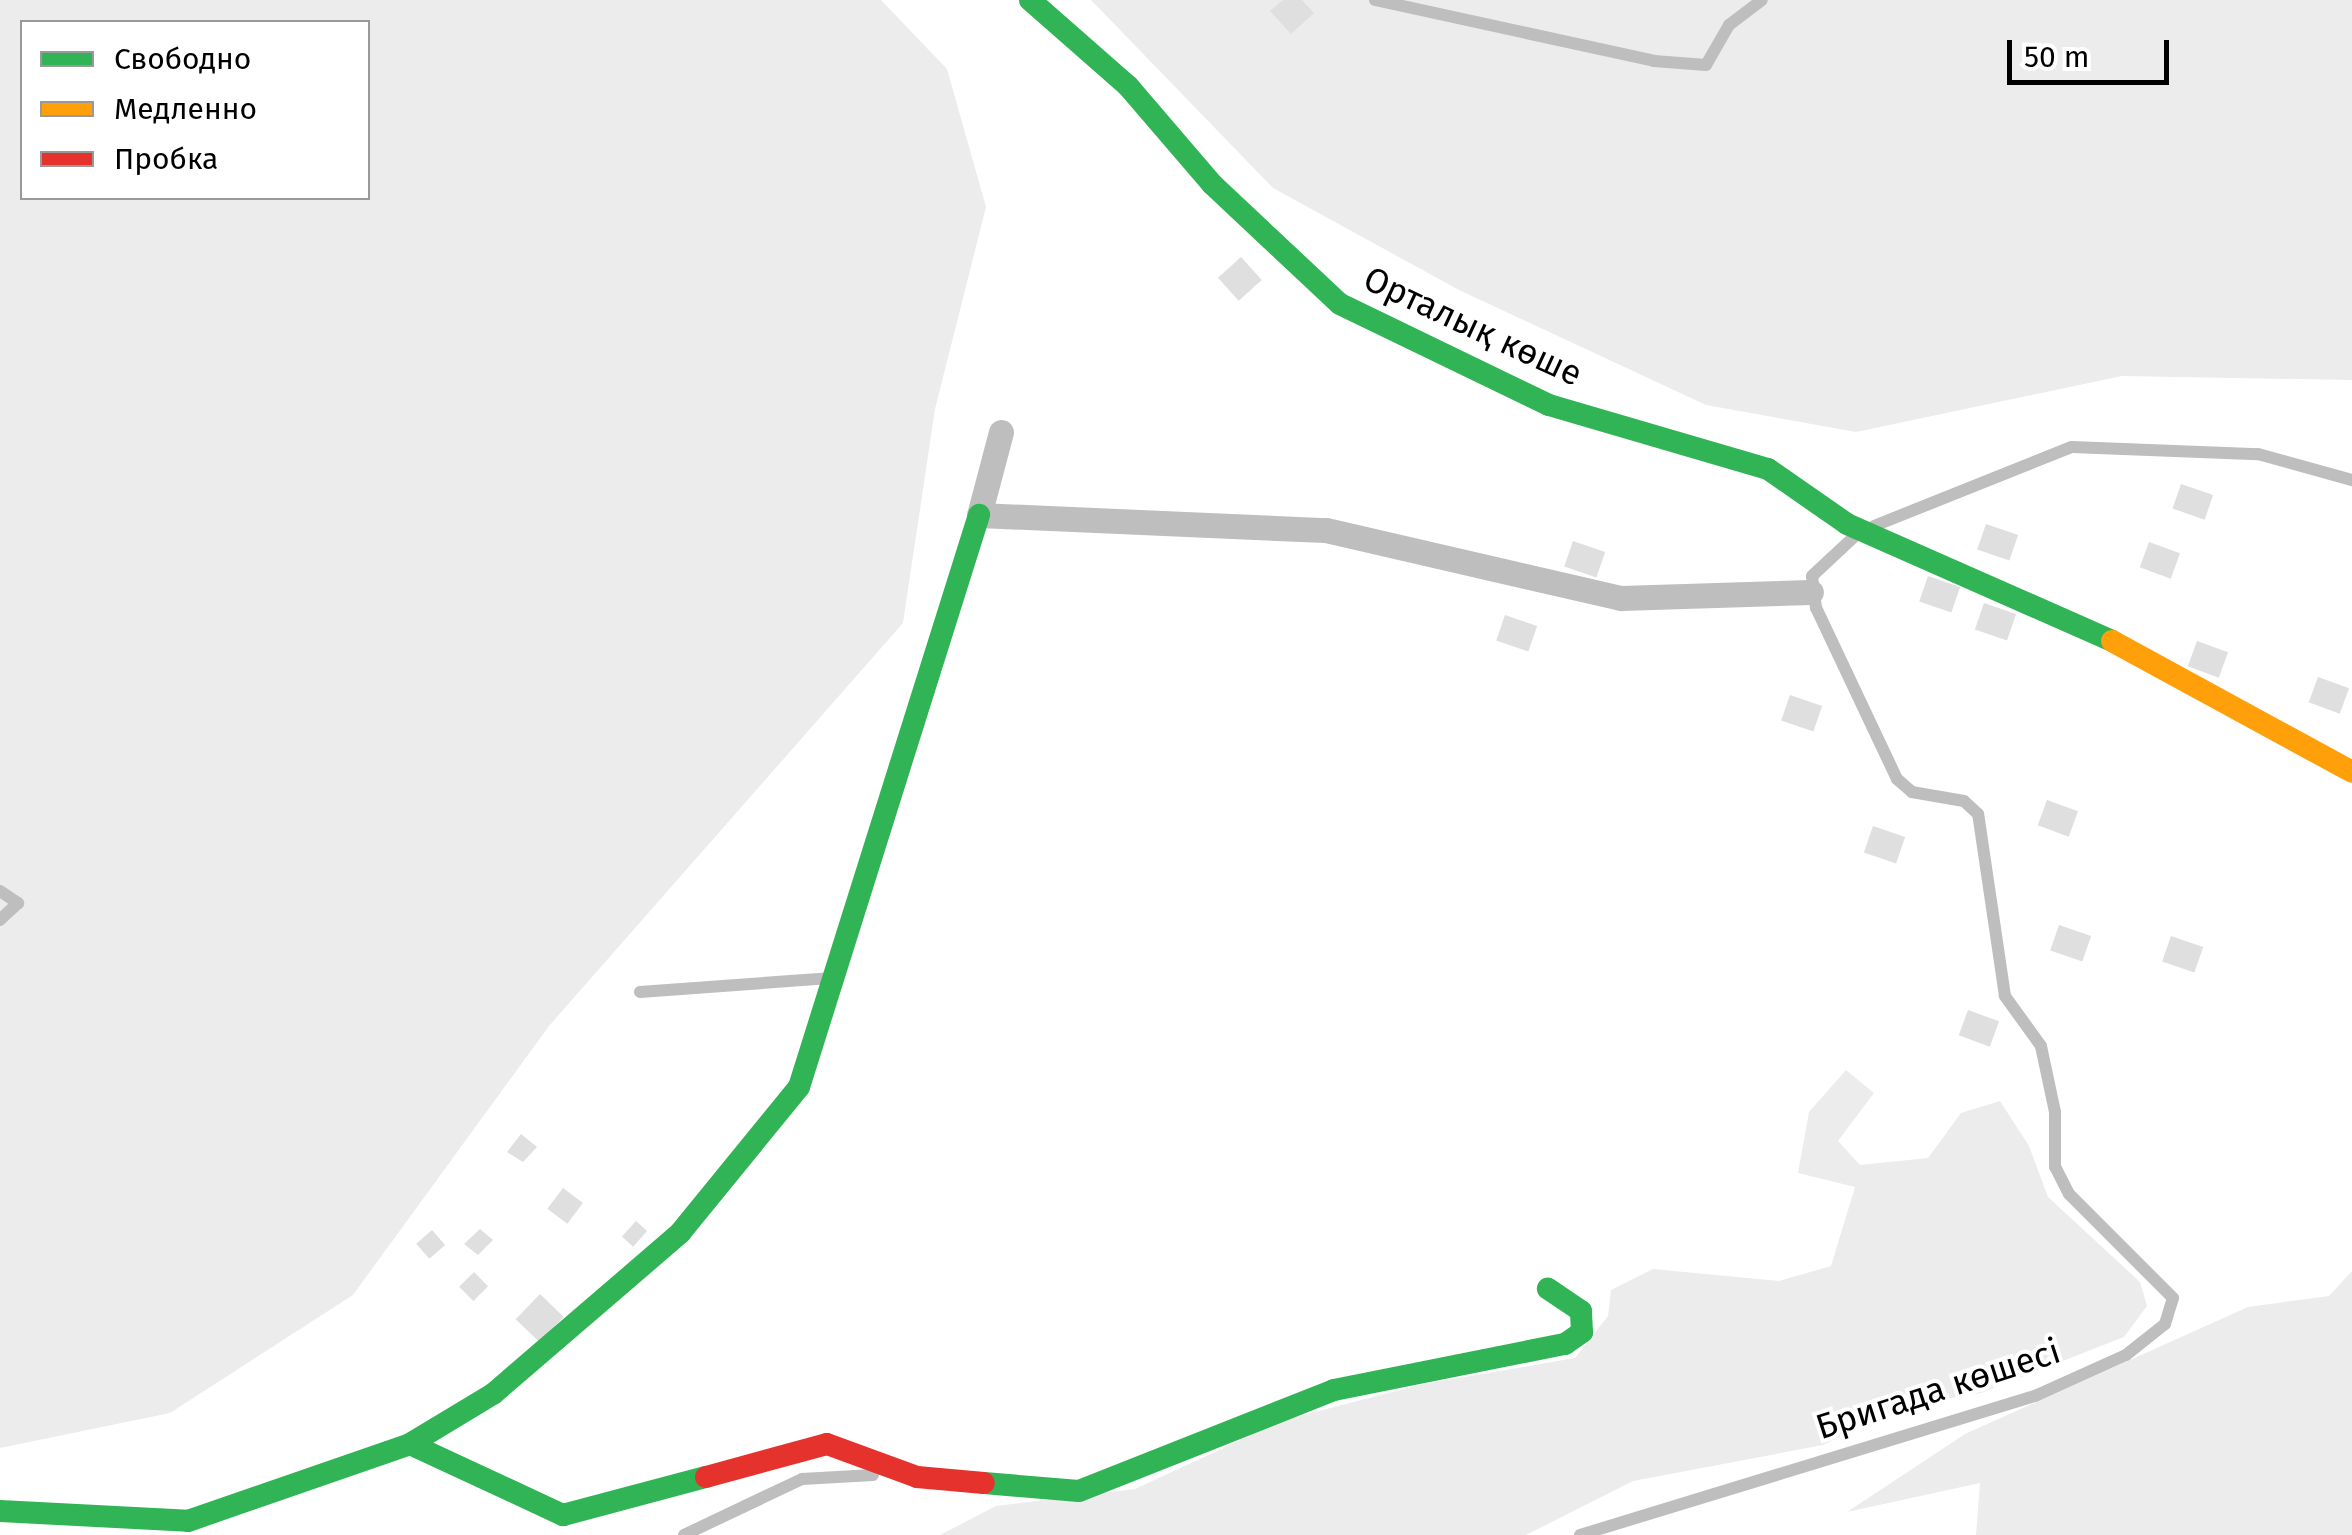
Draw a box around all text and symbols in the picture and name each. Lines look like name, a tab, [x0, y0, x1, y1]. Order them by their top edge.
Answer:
legend	[20, 20, 370, 200]
scale bar	[2012, 20, 2174, 82]
text: 50 m	[2024, 39, 2089, 75]
text: Свободно	[114, 41, 251, 77]
text: Медленно	[114, 91, 257, 127]
text: Пробка	[114, 141, 218, 177]
street label: Орталық көше	[1357, 257, 1589, 395]
street label: Бригада көшесі	[1811, 1330, 2065, 1448]

